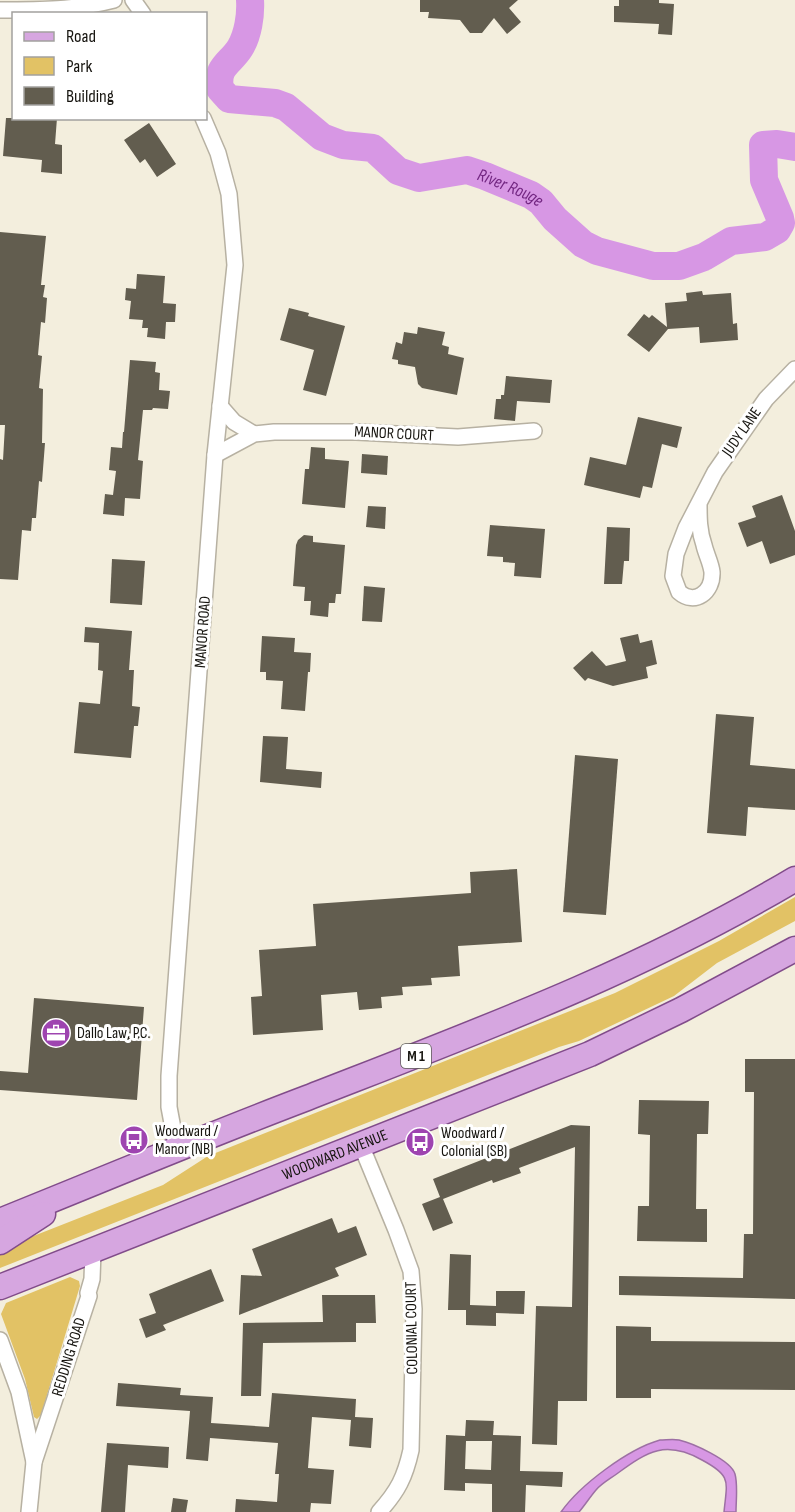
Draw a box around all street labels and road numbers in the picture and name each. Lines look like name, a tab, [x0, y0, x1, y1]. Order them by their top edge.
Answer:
street label: JUDY LANE	[718, 404, 766, 461]
street label: MANOR COURT	[354, 422, 435, 446]
street label: MANOR ROAD	[191, 595, 215, 669]
road number: M 1	[401, 1044, 431, 1068]
street label: WOODWARD AVENUE	[279, 1125, 390, 1184]
street label: COLONIAL COURT	[402, 1281, 422, 1375]
street label: REDDING ROAD	[48, 1315, 90, 1399]

